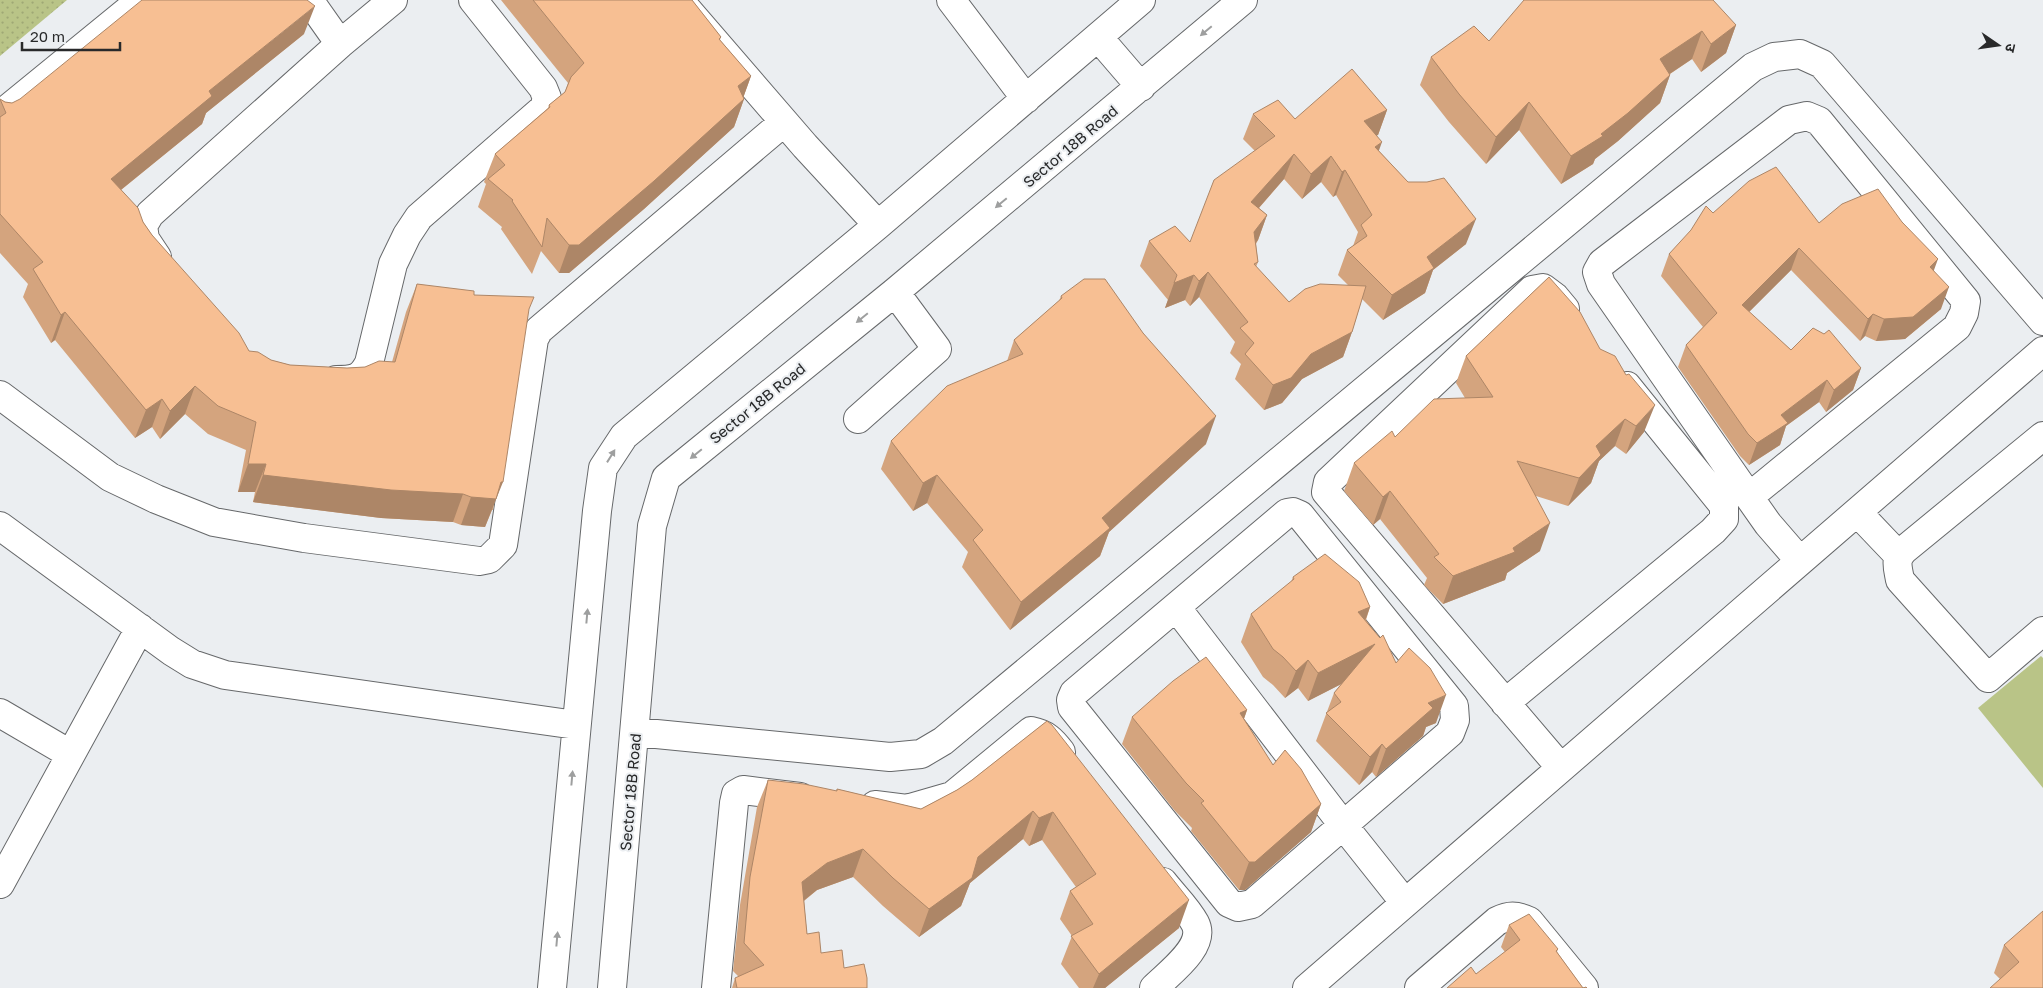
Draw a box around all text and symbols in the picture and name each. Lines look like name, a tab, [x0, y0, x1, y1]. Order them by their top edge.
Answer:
scale bar	[22, 20, 120, 52]
north arrow	[1973, 20, 2023, 70]
one-way arrow	[1200, 26, 1213, 37]
text: 20 m	[30, 27, 65, 45]
text: उ	[2002, 42, 2020, 55]
street label: Sector 18B Road	[1019, 101, 1121, 191]
one-way arrow	[995, 197, 1007, 208]
one-way arrow	[856, 312, 869, 323]
street label: Sector 18B Road	[705, 359, 809, 447]
one-way arrow	[690, 448, 703, 459]
one-way arrow	[606, 450, 615, 463]
one-way arrow	[583, 608, 591, 624]
street label: Sector 18B Road	[616, 732, 644, 852]
one-way arrow	[568, 769, 576, 785]
one-way arrow	[553, 931, 561, 947]

